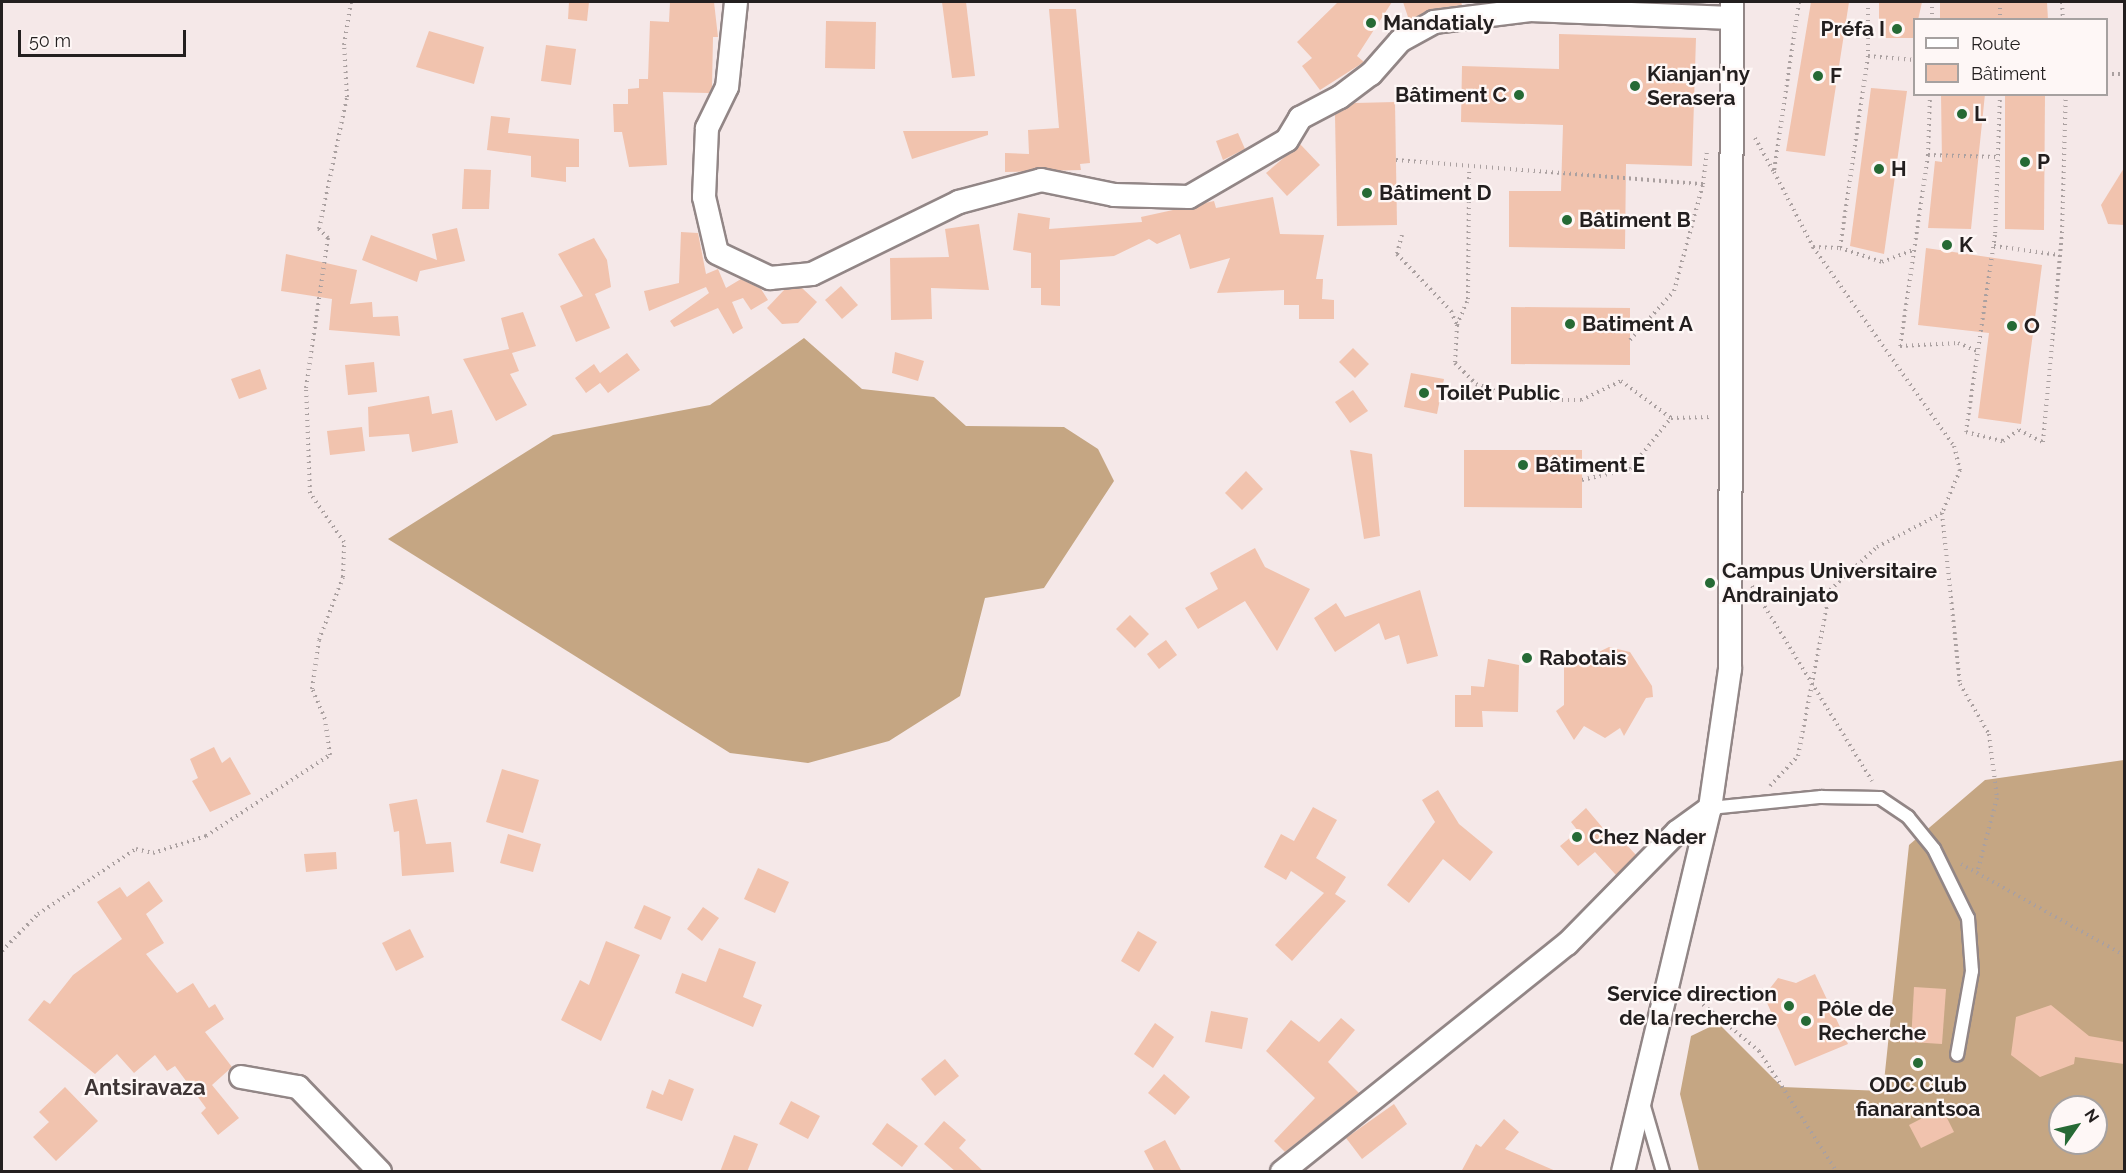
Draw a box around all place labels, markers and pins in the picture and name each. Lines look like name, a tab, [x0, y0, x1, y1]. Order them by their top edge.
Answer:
place label: Mandatialy	[1383, 10, 1494, 36]
marker: Mandatialy	[1364, 16, 1378, 30]
place label: Préfa I	[1821, 16, 1885, 42]
marker: Préfa I	[1890, 22, 1904, 36]
place label: Kianjan'ny Serasera	[1647, 61, 1750, 111]
place label: F	[1830, 63, 1842, 89]
marker: F	[1811, 69, 1825, 83]
marker: Kianjan'ny Serasera	[1628, 79, 1642, 93]
place label: Bâtiment C	[1395, 82, 1507, 108]
marker: Bâtiment C	[1512, 88, 1526, 102]
place label: L	[1974, 101, 1986, 127]
marker: L	[1955, 107, 1969, 121]
place label: P	[2037, 149, 2050, 175]
marker: P	[2018, 155, 2032, 169]
place label: H	[1891, 156, 1907, 182]
marker: H	[1872, 162, 1886, 176]
place label: Bâtiment D	[1379, 180, 1492, 206]
marker: Bâtiment D	[1360, 186, 1374, 200]
place label: Bâtiment B	[1579, 207, 1691, 233]
marker: Bâtiment B	[1560, 213, 1574, 227]
place label: K	[1959, 232, 1973, 258]
marker: K	[1940, 238, 1954, 252]
place label: Batiment A	[1582, 311, 1694, 337]
place label: O	[2024, 313, 2040, 339]
marker: Batiment A	[1563, 317, 1577, 331]
marker: O	[2005, 319, 2019, 333]
place label: Toilet Public	[1436, 380, 1560, 406]
marker: Toilet Public	[1417, 386, 1431, 400]
place label: Bâtiment E	[1535, 452, 1645, 478]
marker: Bâtiment E	[1516, 458, 1530, 472]
place label: Campus Universitaire Andrainjato	[1722, 558, 1937, 608]
marker: Campus Universitaire Andrainjato	[1703, 576, 1717, 590]
place label: Rabotais	[1539, 645, 1627, 671]
marker: Rabotais	[1520, 651, 1534, 665]
place label: Chez Nader	[1589, 824, 1706, 850]
marker: Chez Nader	[1570, 830, 1584, 844]
place label: Service direction de la recherche	[1607, 981, 1777, 1031]
place label: Pôle de Recherche	[1818, 996, 1926, 1046]
marker: Service direction de la recherche	[1782, 999, 1796, 1013]
marker: Pôle de Recherche	[1799, 1014, 1813, 1028]
marker: ODC Club fianarantsoa	[1911, 1056, 1925, 1070]
place label: ODC Club fianarantsoa	[1856, 1072, 1980, 1122]

